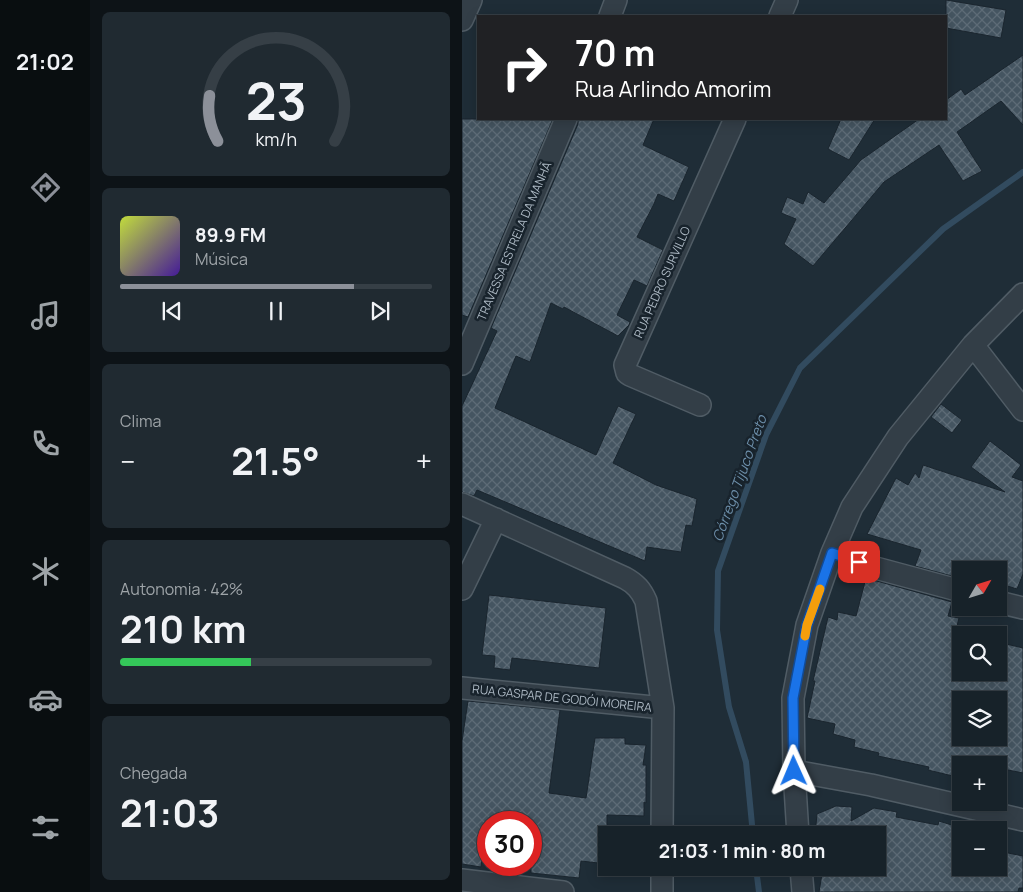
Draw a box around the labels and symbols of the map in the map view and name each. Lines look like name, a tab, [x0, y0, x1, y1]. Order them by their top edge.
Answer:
street label: TRAVESSA ESTRELA DA MANHÃ	[473, 158, 555, 323]
street label: RUA PEDRO SURVILLO	[630, 223, 694, 341]
water label: Córrego Tijuco Preto	[707, 412, 771, 544]
pin	[838, 541, 880, 583]
north arrow	[952, 561, 1007, 616]
street label: RUA GASPAR DE GODÓI MOREIRA	[471, 680, 653, 716]
position arrow	[767, 744, 819, 796]
speed limit sign: 30	[477, 811, 542, 876]

